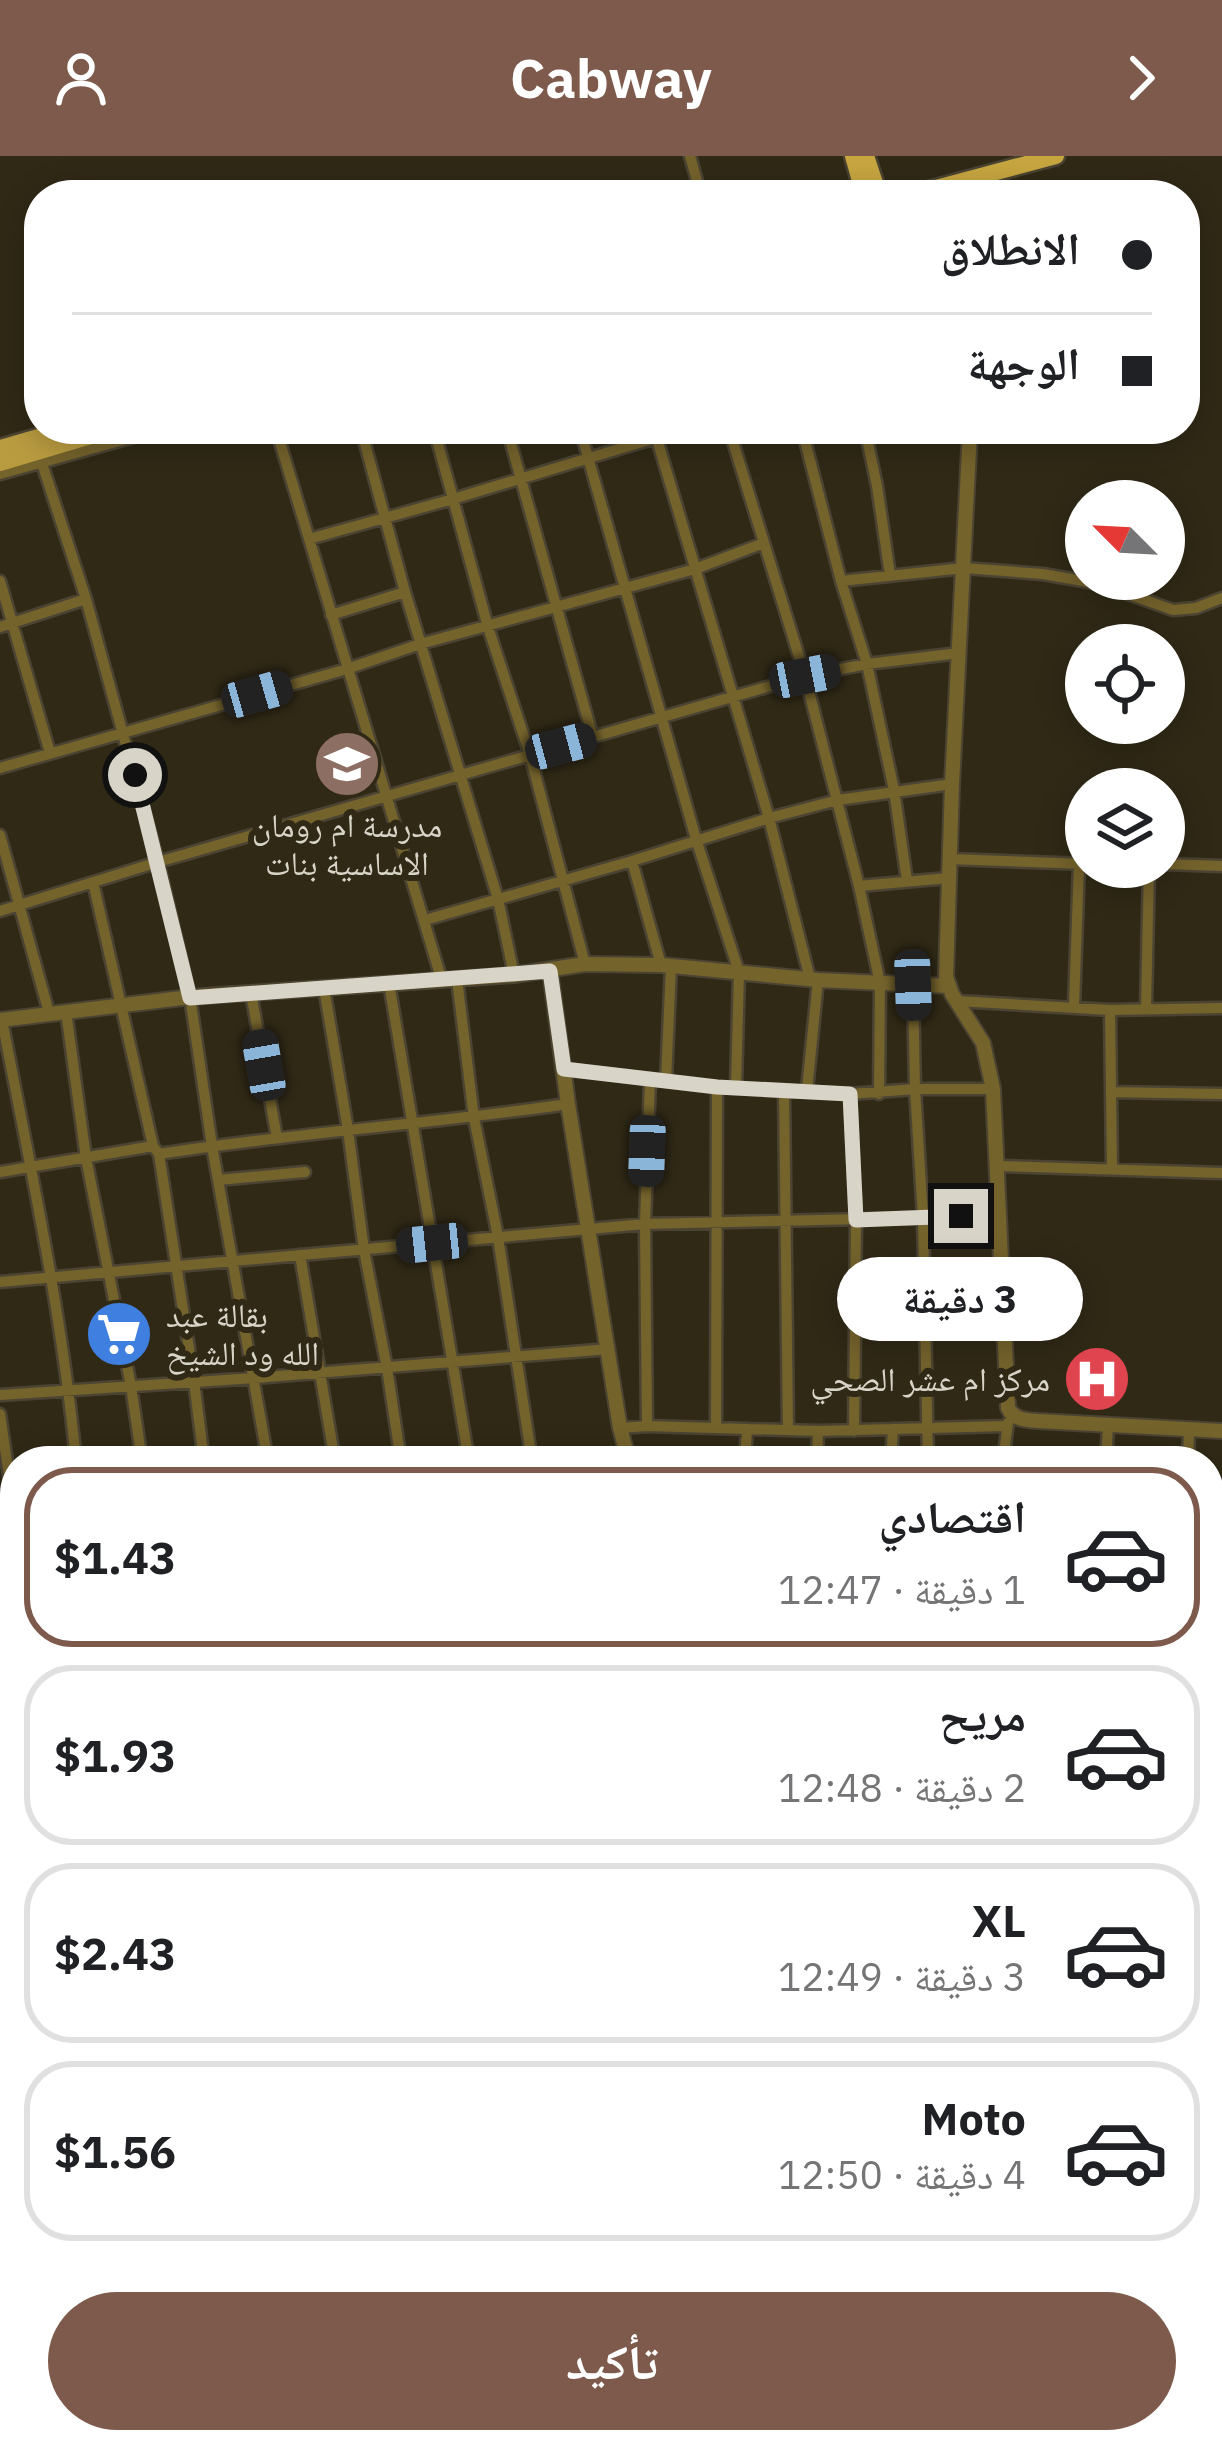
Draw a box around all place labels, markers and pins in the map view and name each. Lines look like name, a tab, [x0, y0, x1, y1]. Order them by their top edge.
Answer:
school or university icon: مدرسة ام رومان الاساسية بنات	[312, 729, 382, 799]
place label: مدرسة ام رومان الاساسية بنات	[252, 803, 442, 884]
place label: بقالة عبد الله ود الشيخ	[166, 1293, 319, 1375]
supermarket icon: بقالة عبد الله ود الشيخ	[84, 1299, 154, 1369]
hospital icon: مركز ام عشر الصحي	[1062, 1344, 1132, 1414]
place label: مركز ام عشر الصحي	[810, 1357, 1050, 1405]

